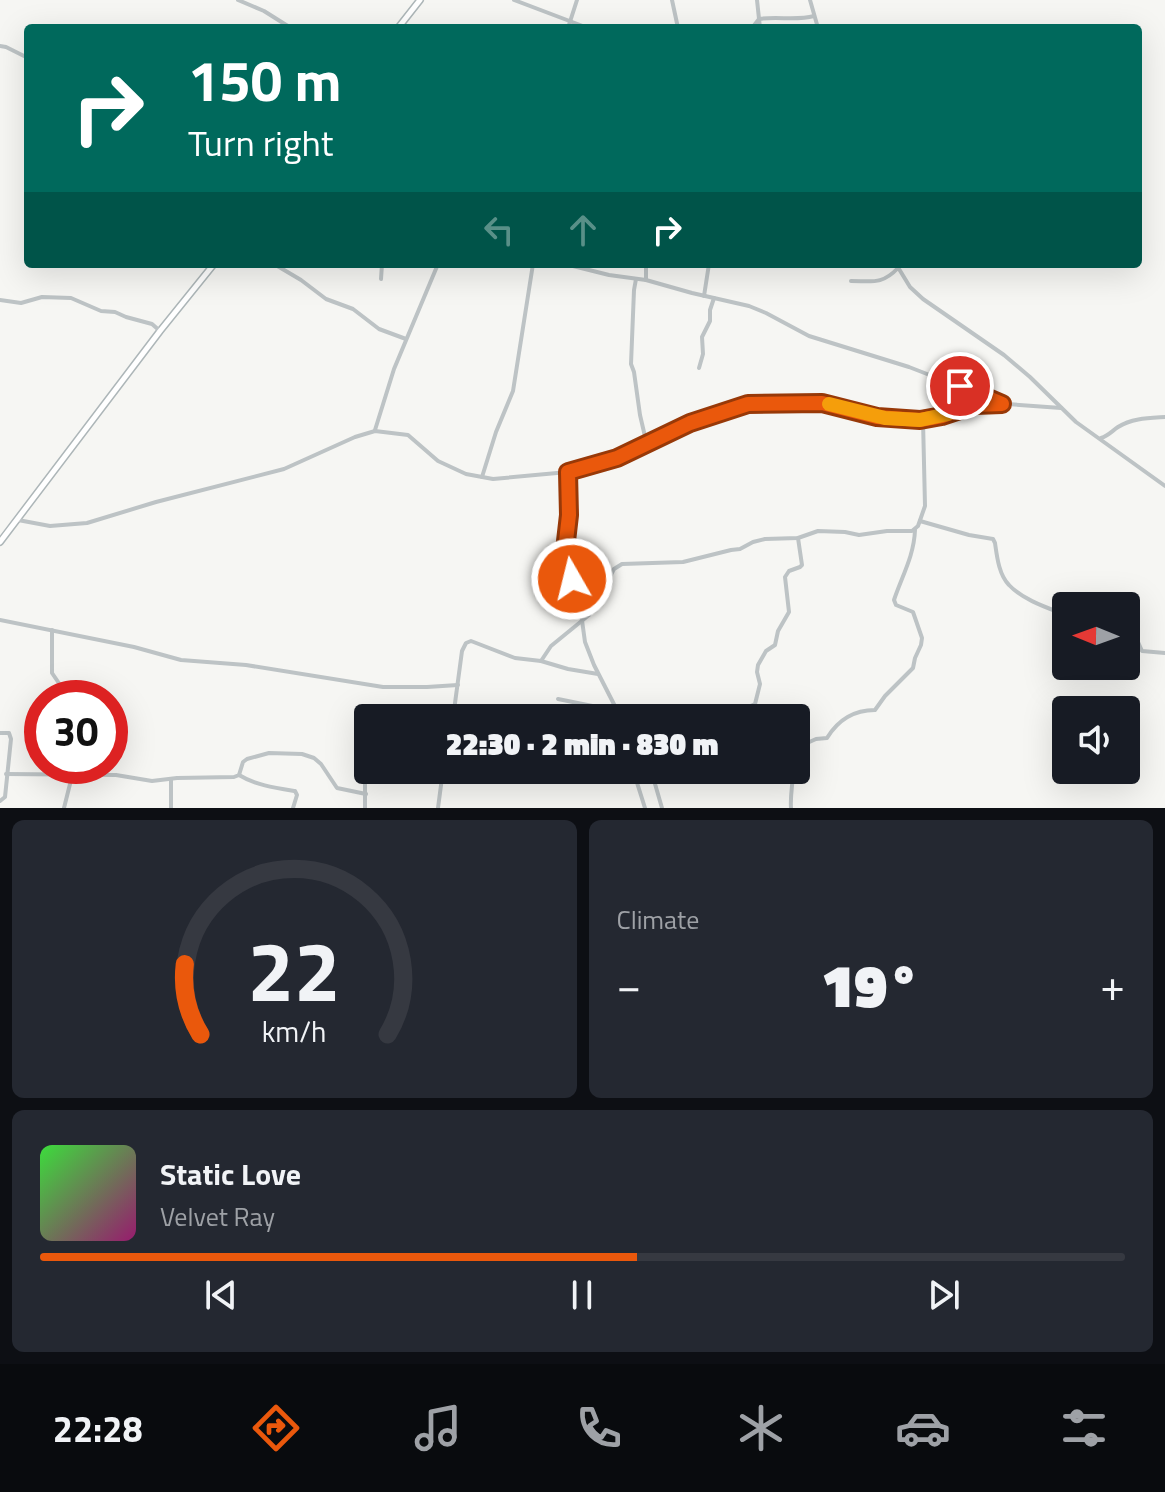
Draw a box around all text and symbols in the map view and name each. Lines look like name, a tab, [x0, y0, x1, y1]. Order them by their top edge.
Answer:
text: 150 m	[188, 38, 341, 123]
icon: right	[56, 56, 160, 160]
text: Turn right	[188, 115, 333, 170]
icon: left	[477, 208, 521, 252]
icon: ahead	[561, 208, 605, 252]
icon: right	[645, 208, 689, 252]
pin	[926, 352, 994, 420]
icon: arrive	[938, 364, 982, 408]
position arrow	[530, 537, 614, 621]
north arrow	[1052, 592, 1140, 680]
map controls	[1052, 592, 1140, 784]
speed limit sign: 30	[24, 680, 128, 784]
button: sound	[1052, 696, 1140, 784]
text: 22:30 · 2 min · 830 m	[446, 721, 718, 767]
text: Climate	[617, 900, 699, 939]
text: 22	[248, 907, 341, 1033]
text: 19°	[821, 939, 920, 1030]
text: −	[617, 951, 641, 1018]
text: +	[1100, 951, 1125, 1018]
text: km/h	[262, 1010, 327, 1053]
text: Static Love	[160, 1151, 301, 1197]
text: Velvet Ray	[160, 1197, 275, 1236]
icon: previous	[199, 1273, 243, 1317]
icon: pause	[560, 1273, 604, 1317]
icon: next	[922, 1273, 966, 1317]
icon: directions	[248, 1400, 304, 1456]
icon: music	[410, 1400, 466, 1456]
icon: phone	[571, 1400, 627, 1456]
icon: climate	[733, 1400, 789, 1456]
icon: car	[895, 1400, 951, 1456]
icon: filters	[1056, 1400, 1112, 1456]
text: 22:28	[53, 1401, 143, 1456]

